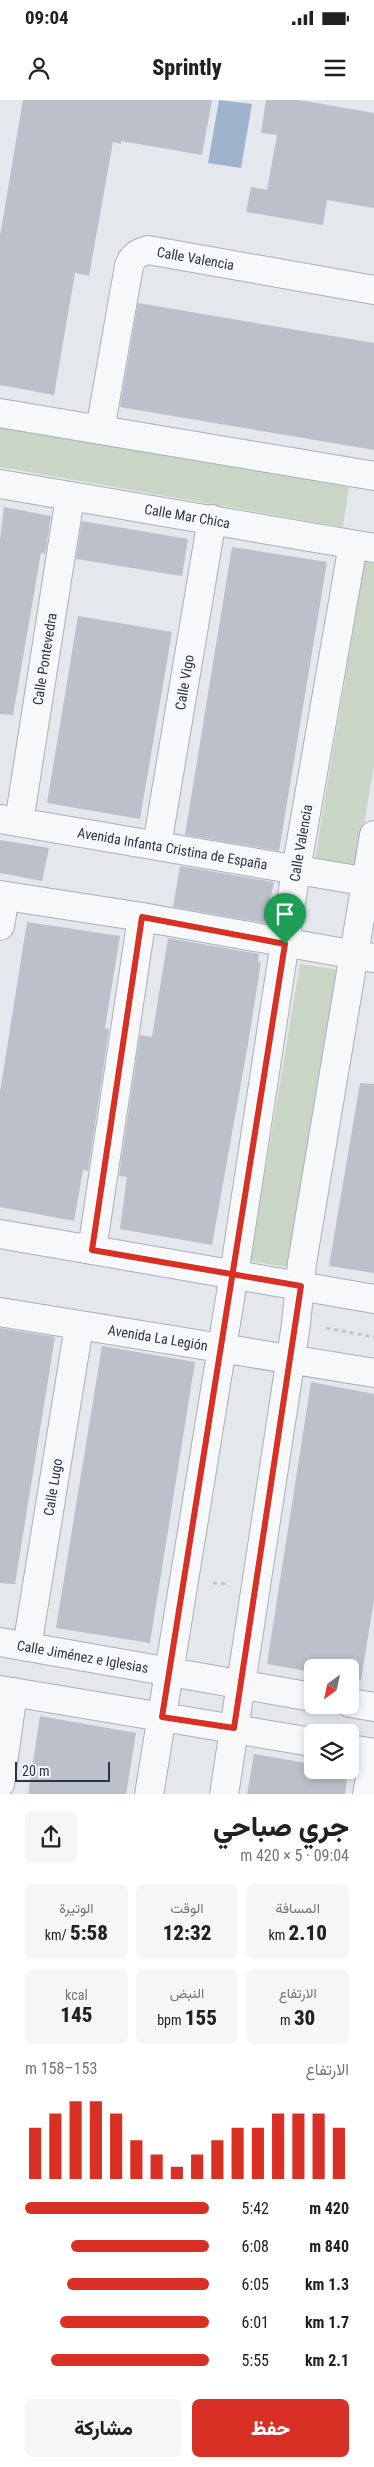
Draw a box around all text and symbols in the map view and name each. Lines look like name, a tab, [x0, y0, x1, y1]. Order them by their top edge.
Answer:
text: 09:04	[25, 6, 69, 29]
icon: person	[25, 54, 53, 82]
icon: menu	[321, 54, 349, 82]
text: Sprintly	[152, 55, 222, 80]
street label: Calle Valencia	[156, 244, 235, 273]
street label: Calle Mar Chica	[143, 501, 231, 531]
street label: Calle Pontevedra	[29, 612, 60, 706]
street label: Calle Vigo	[172, 653, 197, 711]
street label: Calle Valencia	[286, 803, 315, 883]
street label: Avenida Infanta Cristina de España	[76, 824, 269, 873]
pin	[264, 893, 306, 944]
icon: arrive	[271, 900, 299, 928]
street label: Avenida La Legión	[107, 1322, 209, 1354]
street label: Calle Lugo	[40, 1457, 65, 1517]
street label: Calle Jiménez e Iglesias	[16, 1637, 150, 1676]
north arrow	[304, 1659, 359, 1714]
map controls	[304, 1659, 359, 1779]
button: layers	[304, 1724, 359, 1779]
scale bar	[15, 1760, 110, 1783]
text: 20 m	[22, 1763, 50, 1779]
text: جري صباحي	[213, 1810, 349, 1843]
button: share	[25, 1811, 77, 1863]
text: 09:04 · 5 × 420 m	[240, 1846, 349, 1865]
text: الوتيرة	[59, 1900, 93, 1916]
text: الوقت	[171, 1900, 203, 1916]
text: المسافة	[275, 1900, 320, 1916]
text: 5:58	[70, 1921, 108, 1945]
text: 12:32	[163, 1921, 211, 1945]
text: 2.10	[289, 1921, 327, 1945]
text: /km	[45, 1927, 70, 1943]
text: km	[269, 1927, 289, 1943]
text: النبض	[170, 1985, 204, 2001]
text: الارتفاع	[279, 1985, 317, 2001]
text: kcal	[65, 1987, 88, 2003]
text: 145	[60, 2003, 92, 2027]
text: 155	[185, 2006, 217, 2030]
text: 30	[294, 2006, 315, 2030]
text: bpm	[157, 2012, 185, 2028]
text: m	[280, 2012, 294, 2028]
text: 153–158 m	[25, 2059, 97, 2078]
text: الارتفاع	[306, 2060, 349, 2079]
text: 5:42	[242, 2199, 269, 2218]
text: 420 m	[309, 2199, 349, 2218]
text: 6:08	[242, 2237, 269, 2256]
text: 840 m	[309, 2237, 349, 2256]
text: 6:05	[242, 2275, 269, 2294]
text: 1.3 km	[305, 2275, 349, 2294]
text: 6:01	[242, 2313, 269, 2332]
text: 1.7 km	[305, 2313, 349, 2332]
text: 5:55	[242, 2351, 269, 2370]
text: 2.1 km	[305, 2351, 349, 2370]
button: مشاركة	[25, 2399, 182, 2457]
button: حفظ	[192, 2399, 349, 2457]

